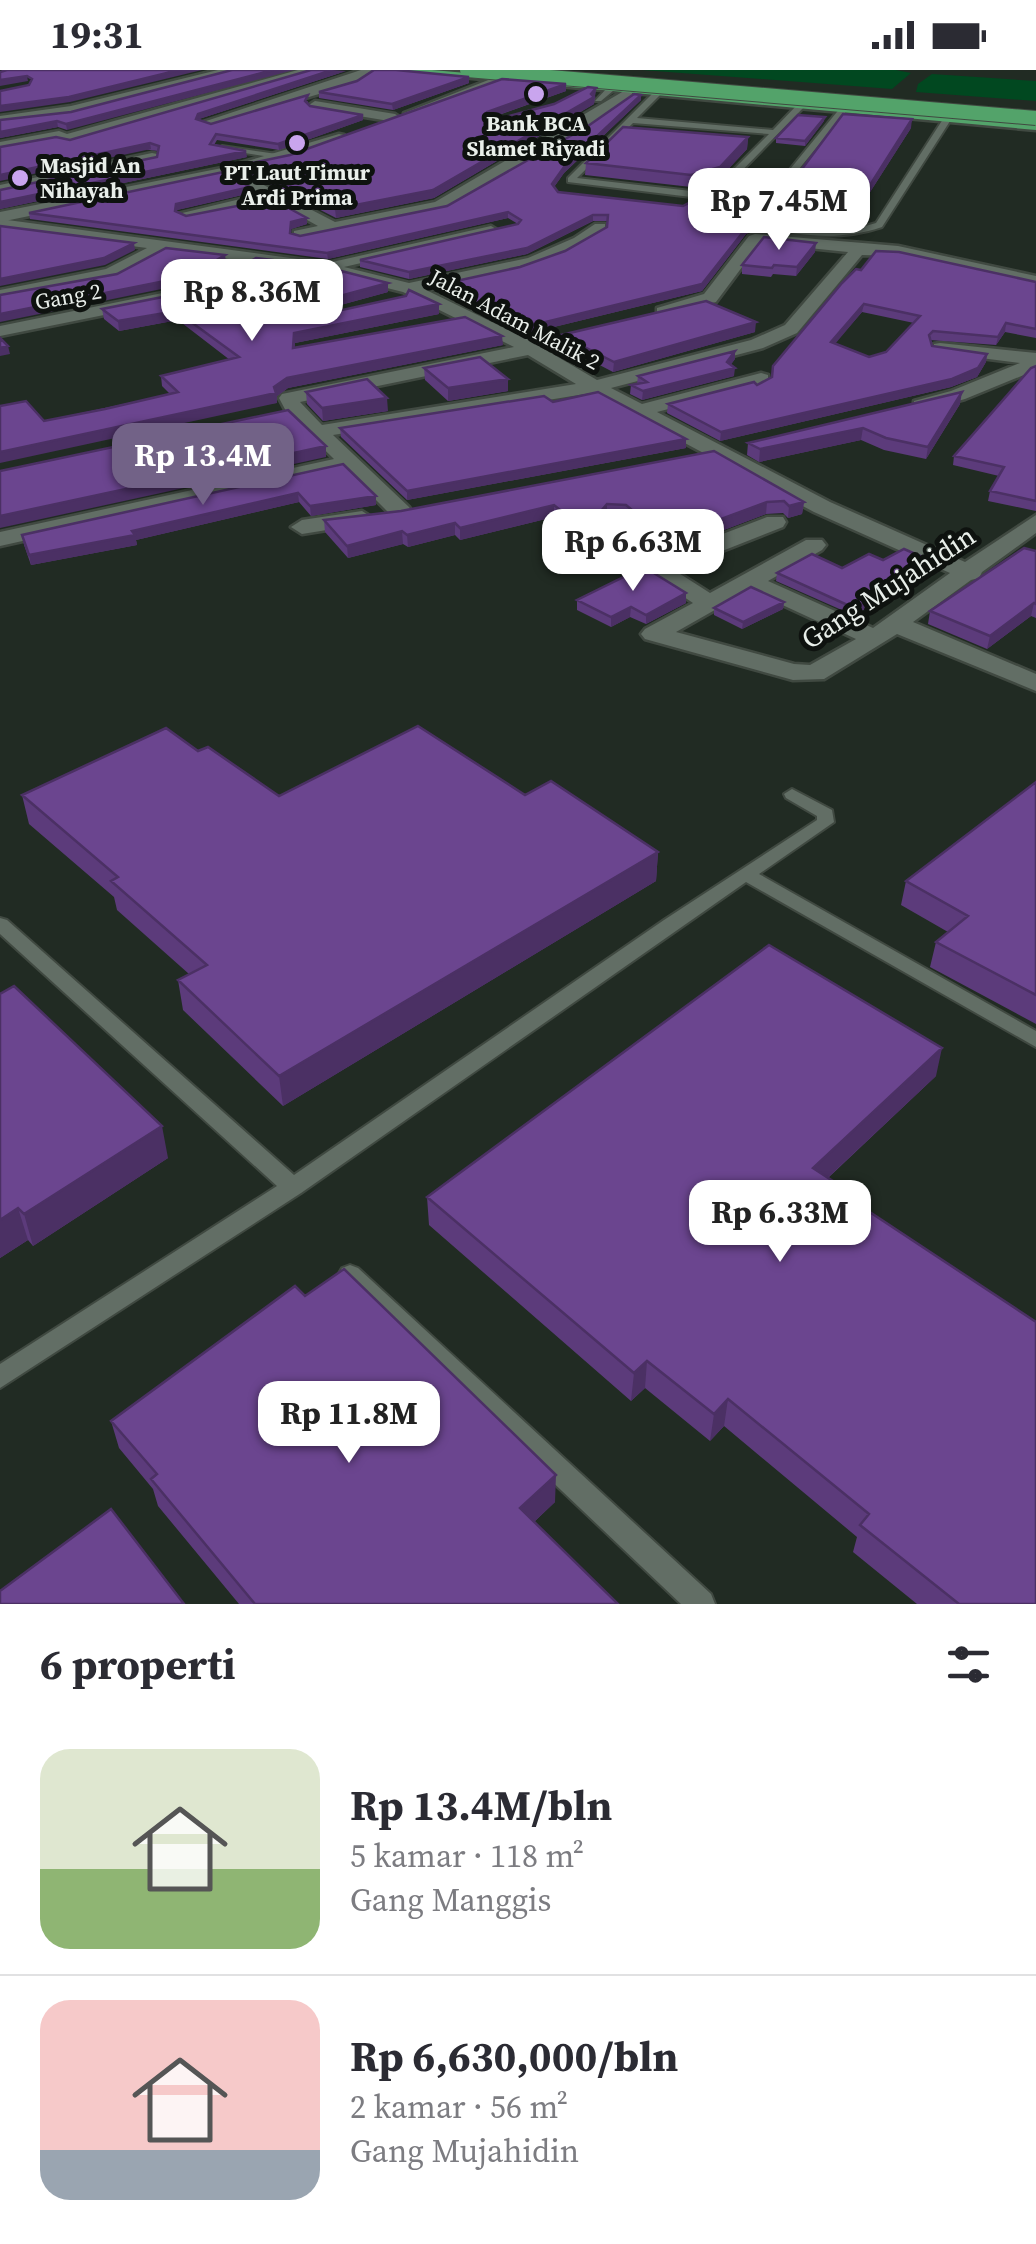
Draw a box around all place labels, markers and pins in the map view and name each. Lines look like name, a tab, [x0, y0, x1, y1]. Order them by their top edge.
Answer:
marker: Bank BCA Slamet Riyadi	[525, 83, 547, 105]
place label: Bank BCA Slamet Riyadi	[466, 108, 606, 163]
marker: PT Laut Timur Ardi Prima	[286, 132, 308, 154]
place label: Masjid An Nihayah	[40, 150, 141, 205]
place label: PT Laut Timur Ardi Prima	[224, 157, 371, 212]
marker: Masjid An Nihayah	[9, 167, 31, 189]
pin: Rp 7.45M	[676, 168, 882, 253]
pin: Rp 8.36M	[149, 259, 355, 344]
pin: Rp 13.4M	[100, 423, 306, 508]
pin: Rp 6.63M	[530, 509, 736, 594]
pin: Rp 6.33M	[677, 1180, 883, 1265]
pin: Rp 11.8M	[246, 1381, 452, 1466]

